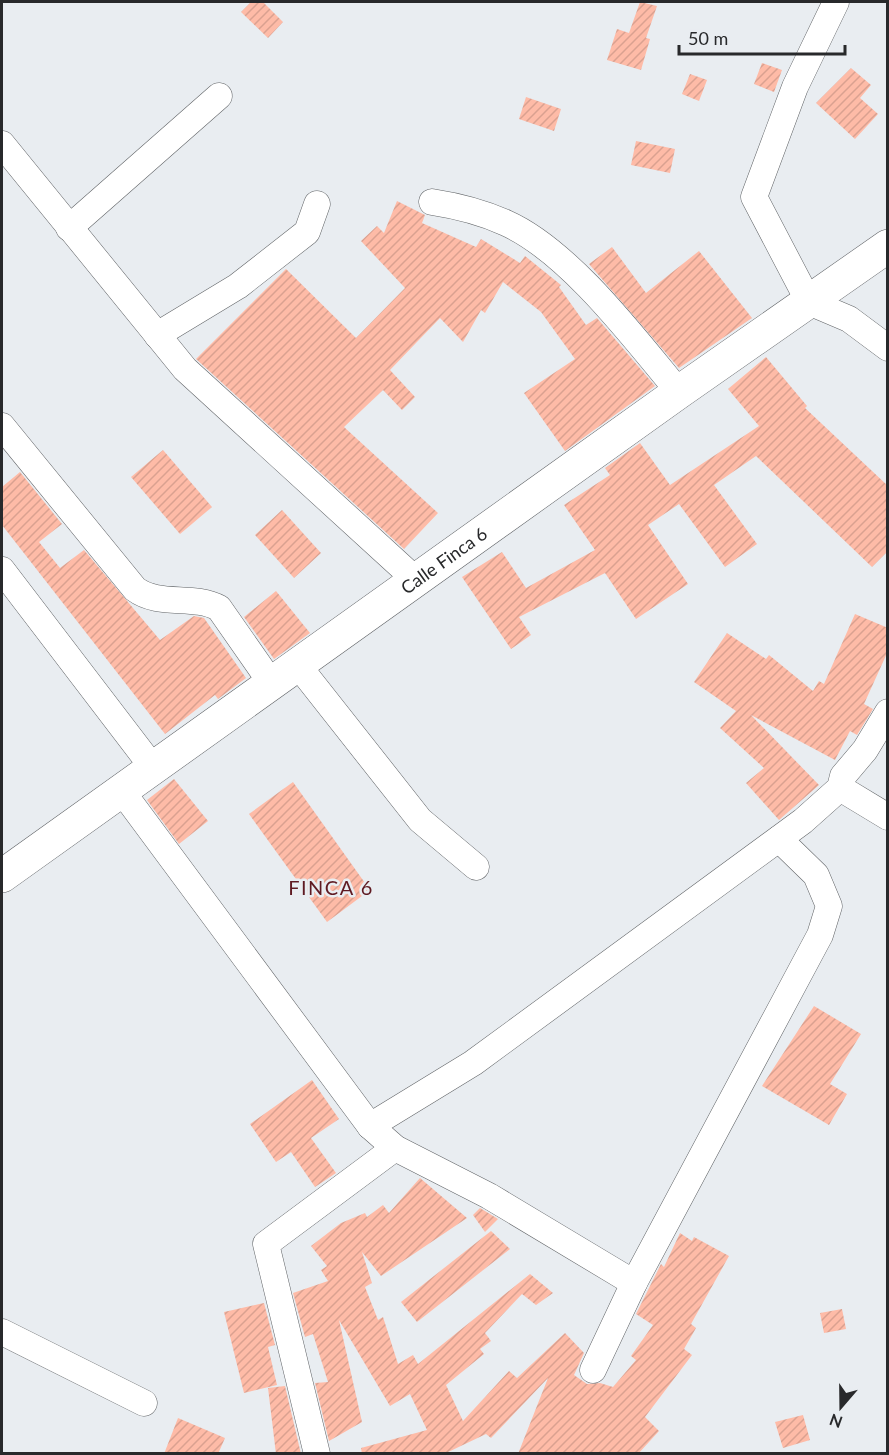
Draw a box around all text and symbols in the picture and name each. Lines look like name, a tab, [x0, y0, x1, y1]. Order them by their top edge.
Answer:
scale bar	[679, 18, 846, 56]
text: 50 m	[688, 27, 728, 49]
street label: Calle Finca 6	[396, 522, 491, 598]
district label: FINCA 6	[288, 875, 374, 899]
north arrow	[811, 1377, 871, 1437]
text: N	[827, 1411, 845, 1433]

